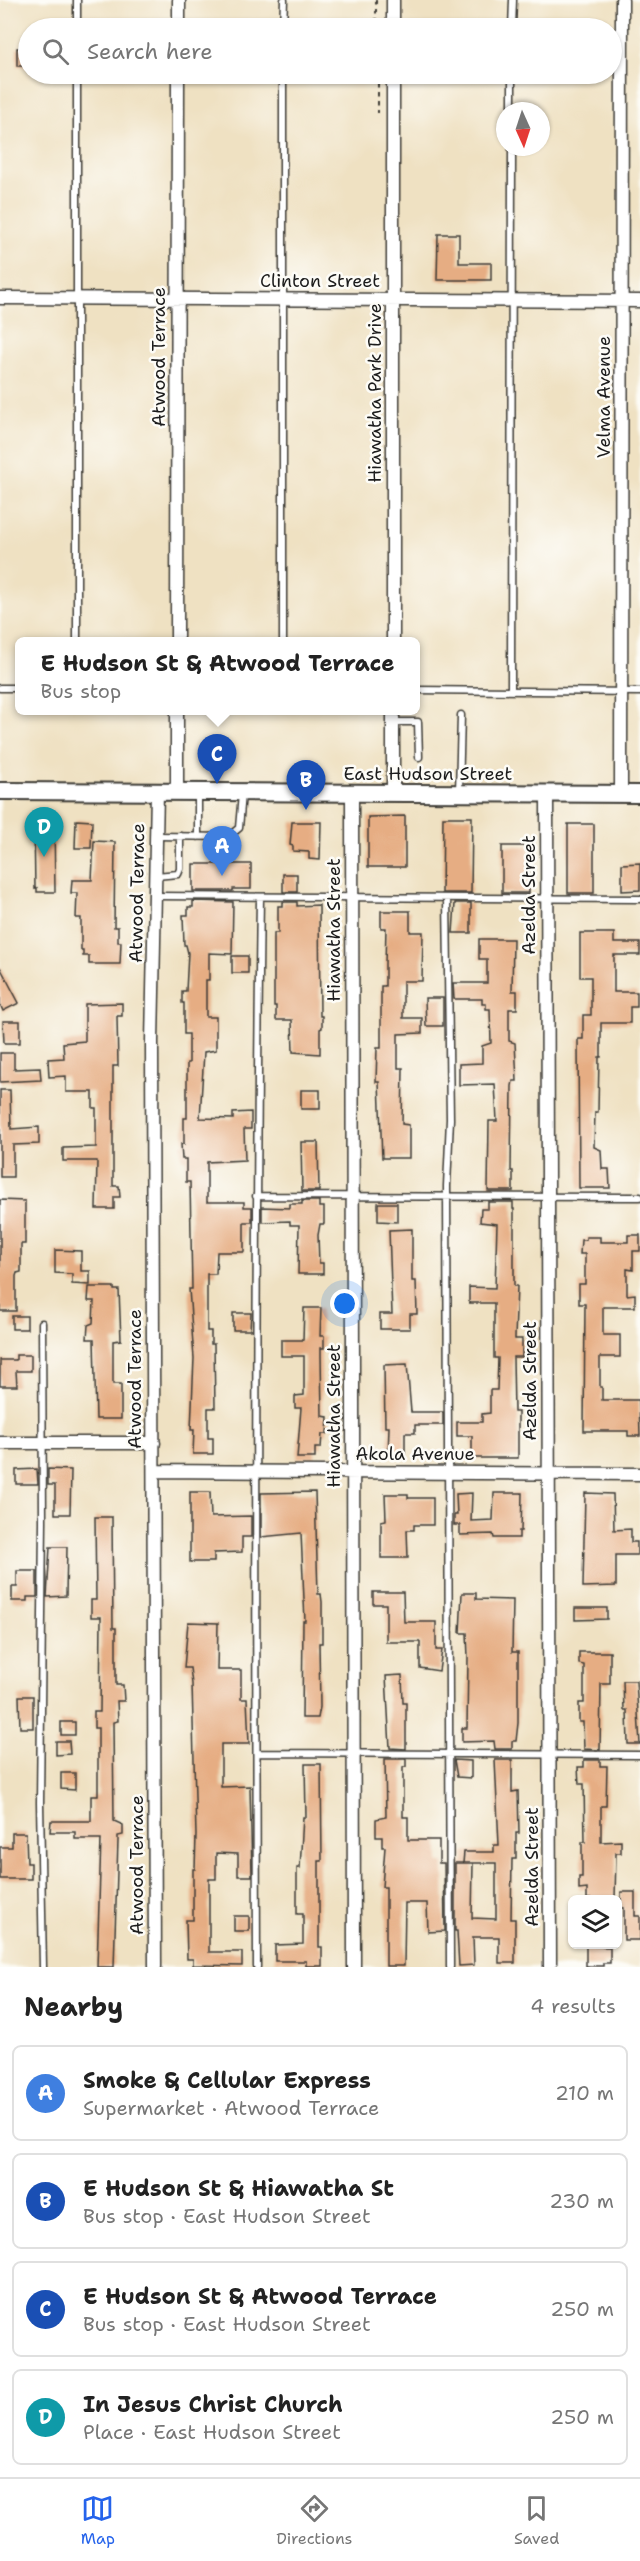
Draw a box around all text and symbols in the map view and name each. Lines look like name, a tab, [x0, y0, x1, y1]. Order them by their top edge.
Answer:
search box	[18, 18, 622, 84]
icon: search	[39, 35, 72, 68]
text: Search here	[87, 37, 213, 66]
north arrow	[496, 102, 550, 156]
street label: Clinton Street	[260, 269, 380, 293]
street label: Atwood Terrace	[147, 287, 171, 427]
street label: Hiawatha Park Drive	[363, 303, 387, 483]
street label: Velma Avenue	[592, 336, 616, 458]
popup	[15, 637, 420, 715]
text: E Hudson St & Atwood Terrace	[41, 649, 394, 678]
text: Bus stop	[41, 678, 121, 704]
pin: C	[198, 734, 236, 784]
pin: B	[286, 760, 326, 810]
street label: East Hudson Street	[344, 762, 513, 786]
pin: D	[24, 808, 63, 857]
street label: Atwood Terrace	[124, 823, 150, 963]
pin: A	[202, 826, 242, 876]
street label: Azelda Street	[517, 835, 541, 955]
street label: Hiawatha Street	[322, 858, 346, 1002]
your location	[330, 1289, 359, 1318]
street label: Atwood Terrace	[123, 1309, 147, 1449]
street label: Azelda Street	[518, 1321, 542, 1441]
street label: Hiawatha Street	[322, 1344, 346, 1488]
street label: Akola Avenue	[355, 1442, 475, 1466]
street label: Atwood Terrace	[125, 1795, 149, 1935]
street label: Azelda Street	[520, 1807, 544, 1927]
map controls	[568, 1895, 622, 1949]
button: layers	[568, 1895, 622, 1949]
text: Nearby	[24, 1989, 123, 2024]
text: 4 results	[530, 1993, 616, 2019]
text: Smoke & Cellular Express	[83, 2066, 371, 2095]
text: A	[38, 2080, 53, 2106]
text: 210 m	[555, 2080, 614, 2106]
text: Supermarket · Atwood Terrace	[83, 2095, 379, 2121]
text: E Hudson St & Hiawatha St	[83, 2174, 394, 2203]
text: B	[39, 2188, 52, 2214]
text: 230 m	[549, 2188, 614, 2214]
text: Bus stop · East Hudson Street	[83, 2203, 371, 2229]
text: E Hudson St & Atwood Terrace	[83, 2282, 437, 2311]
text: C	[39, 2296, 52, 2322]
text: 250 m	[550, 2296, 614, 2322]
text: Bus stop · East Hudson Street	[83, 2311, 371, 2337]
text: In Jesus Christ Church	[83, 2390, 343, 2419]
text: D	[38, 2404, 53, 2430]
text: 250 m	[550, 2404, 614, 2430]
text: Place · East Hudson Street	[83, 2419, 341, 2445]
tab: Map	[81, 2492, 115, 2549]
tab: Directions	[276, 2492, 353, 2549]
tab: Saved	[514, 2492, 559, 2549]

